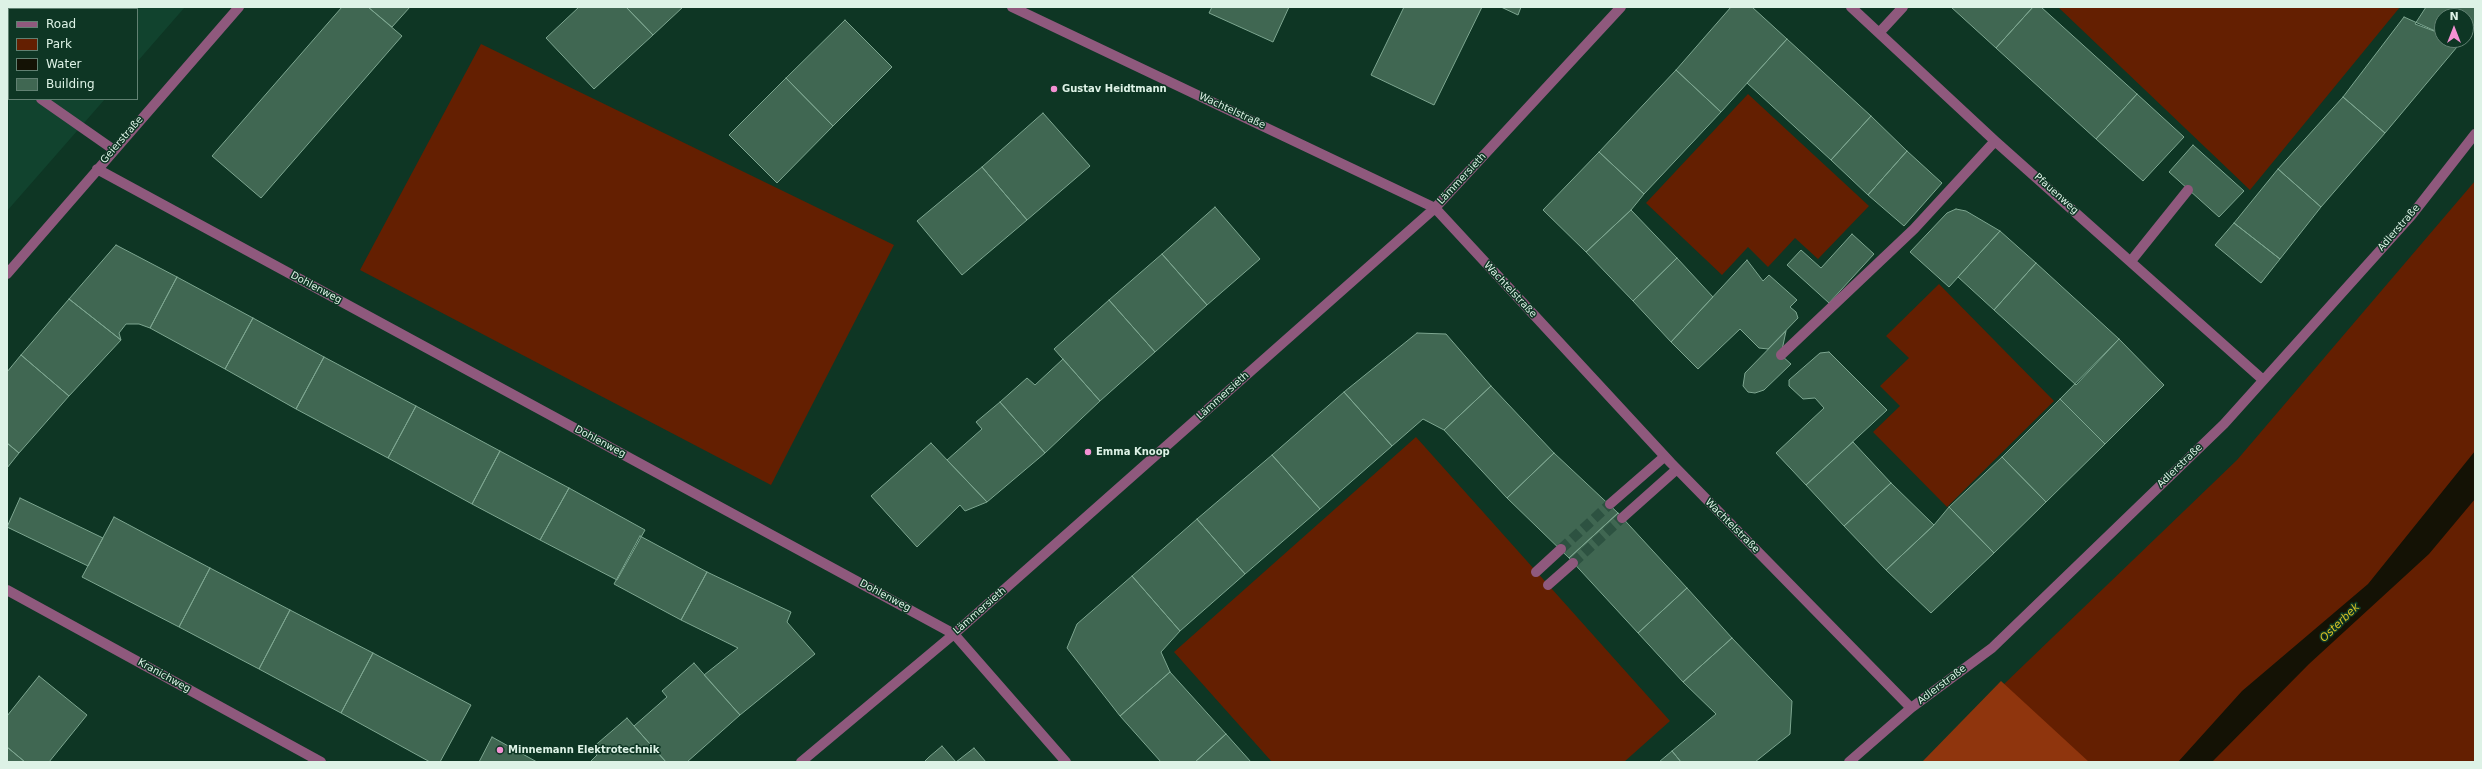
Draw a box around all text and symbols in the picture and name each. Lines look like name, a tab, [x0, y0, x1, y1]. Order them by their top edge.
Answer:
legend	[8, 8, 138, 100]
north arrow	[2434, 8, 2474, 48]
text: N	[2449, 10, 2459, 23]
text: Road	[46, 17, 76, 31]
text: Park	[46, 37, 72, 51]
text: Water	[46, 57, 81, 71]
text: Building	[46, 77, 95, 91]
place label: Gustav Heidtmann	[1062, 83, 1167, 95]
marker: Gustav Heidtmann	[1049, 84, 1059, 94]
street label: Wachtelstraße	[1197, 90, 1267, 132]
street label: Geierstraße	[98, 114, 146, 166]
street label: Lämmersieth	[1435, 151, 1489, 207]
street label: Pfauenweg	[2031, 171, 2081, 217]
street label: Adlerstraße	[2375, 202, 2423, 254]
street label: Wachtelstraße	[1481, 260, 1539, 320]
street label: Dohlenweg	[288, 270, 344, 306]
street label: Lämmersieth	[1195, 370, 1251, 422]
street label: Dohlenweg	[572, 424, 628, 460]
street label: Adlerstraße	[2155, 442, 2205, 490]
place label: Emma Knoop	[1096, 446, 1170, 458]
marker: Emma Knoop	[1083, 447, 1093, 457]
street label: Wachtelstraße	[1702, 496, 1762, 556]
street label: Dohlenweg	[857, 578, 913, 614]
street label: Lämmersieth	[951, 585, 1009, 637]
water label: Osterbek	[2317, 601, 2363, 645]
street label: Kranichweg	[136, 657, 192, 695]
street label: Adlerstraße	[1915, 663, 1969, 707]
place label: Minnemann Elektrotechnik	[508, 744, 659, 756]
marker: Minnemann Elektrotechnik	[495, 745, 505, 755]

